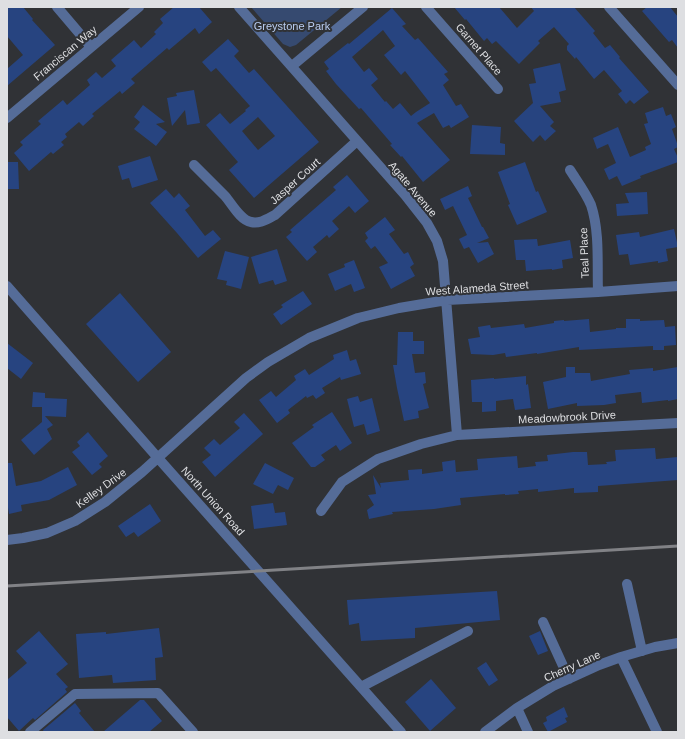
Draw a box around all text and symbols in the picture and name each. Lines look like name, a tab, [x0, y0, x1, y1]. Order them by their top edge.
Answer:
park label: Greystone Park	[254, 20, 331, 32]
street label: Garnet Place	[453, 21, 505, 77]
street label: Franciscan Way	[31, 23, 99, 83]
street label: Jasper Court	[268, 155, 322, 207]
street label: Agate Avenue	[386, 159, 440, 219]
street label: Teal Place	[577, 227, 591, 279]
street label: West Alameda Street	[425, 278, 529, 298]
street label: Meadowbrook Drive	[518, 408, 616, 426]
street label: North Union Road	[179, 464, 247, 538]
street label: Kelley Drive	[74, 466, 128, 510]
street label: Cherry Lane	[542, 648, 602, 684]

